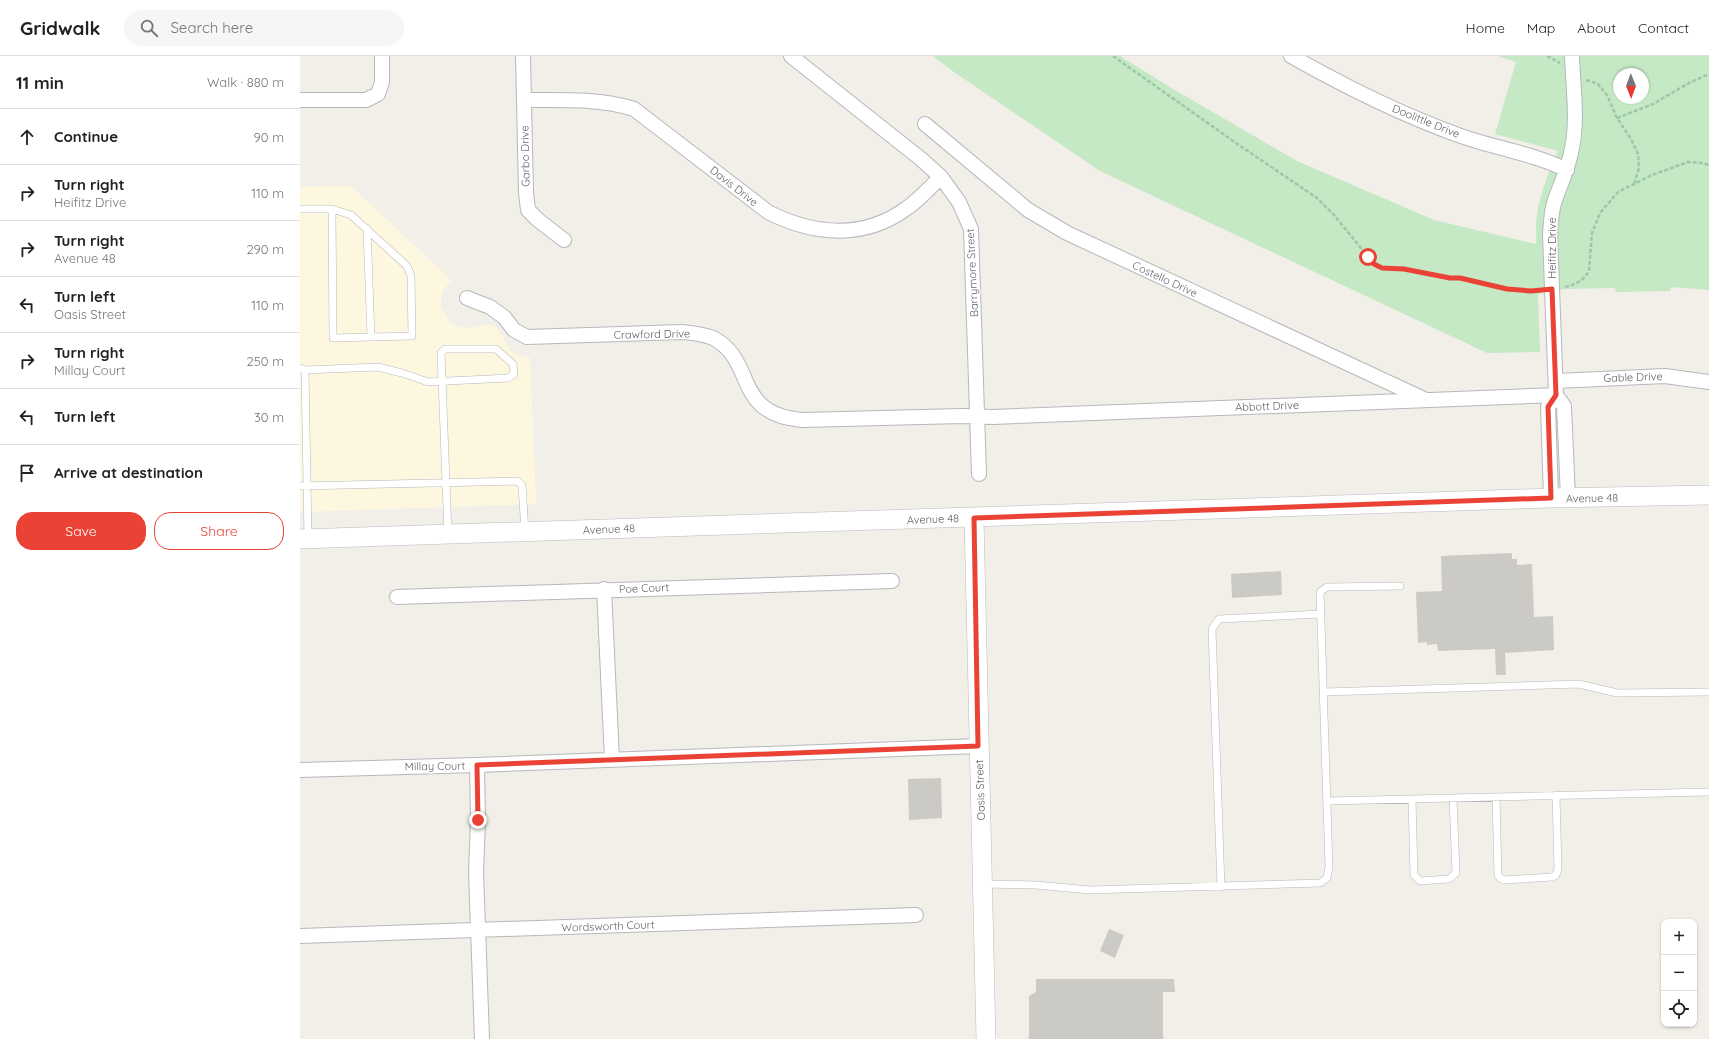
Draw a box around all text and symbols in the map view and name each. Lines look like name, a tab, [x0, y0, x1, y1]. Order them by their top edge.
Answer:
search box	[124, 10, 404, 46]
text: Gridwalk	[20, 16, 100, 40]
icon: search	[138, 17, 160, 39]
text: Search here	[170, 18, 253, 37]
text: Home	[1466, 19, 1505, 37]
text: Map	[1527, 19, 1555, 37]
text: About	[1577, 19, 1616, 37]
text: Contact	[1638, 19, 1689, 37]
north arrow	[1613, 68, 1649, 104]
text: 11 min	[16, 72, 64, 93]
text: Walk · 880 m	[207, 74, 284, 90]
street label: Doolittle Drive	[1390, 101, 1462, 141]
street label: Garbo Drive	[517, 125, 533, 187]
icon: ahead	[16, 126, 38, 148]
text: Continue	[54, 127, 118, 146]
text: 90 m	[254, 129, 284, 145]
street label: Davis Drive	[707, 163, 761, 209]
text: Turn right	[54, 175, 125, 194]
icon: right	[16, 182, 38, 204]
text: 110 m	[251, 185, 284, 201]
text: Heifitz Drive	[54, 194, 126, 210]
street label: Heifitz Drive	[1545, 217, 1559, 279]
street label: Barrymore Street	[963, 228, 981, 318]
text: Turn right	[54, 231, 125, 250]
icon: right	[16, 238, 38, 260]
text: 290 m	[246, 241, 284, 257]
route start	[1359, 248, 1377, 266]
text: Avenue 48	[54, 250, 116, 266]
street label: Costello Drive	[1130, 258, 1200, 300]
text: Turn left	[54, 287, 116, 306]
icon: left	[16, 294, 38, 316]
text: 110 m	[251, 297, 284, 313]
text: Oasis Street	[54, 306, 126, 322]
street label: Crawford Drive	[614, 326, 690, 342]
text: Turn right	[54, 343, 125, 362]
icon: right	[16, 350, 38, 372]
text: 250 m	[247, 353, 284, 369]
text: Millay Court	[54, 362, 125, 378]
street label: Gable Drive	[1603, 369, 1663, 385]
street label: Abbott Drive	[1235, 398, 1299, 414]
icon: left	[16, 406, 38, 428]
text: Turn left	[54, 407, 116, 426]
text: 30 m	[254, 409, 284, 425]
icon: arrive	[16, 462, 38, 484]
text: Arrive at destination	[54, 463, 203, 482]
street label: Avenue 48	[1566, 491, 1618, 505]
street label: Avenue 48	[907, 511, 959, 527]
button: Save	[16, 512, 146, 550]
button: Share	[154, 512, 284, 550]
street label: Avenue 48	[583, 521, 635, 537]
street label: Poe Court	[619, 580, 670, 596]
street label: Millay Court	[405, 758, 466, 774]
street label: Oasis Street	[972, 759, 988, 821]
route end	[469, 811, 487, 829]
street label: Wordsworth Court	[561, 917, 655, 935]
map controls	[1661, 919, 1697, 1027]
button: +	[1661, 919, 1697, 955]
button: −	[1661, 955, 1697, 991]
button: locate	[1661, 991, 1697, 1027]

